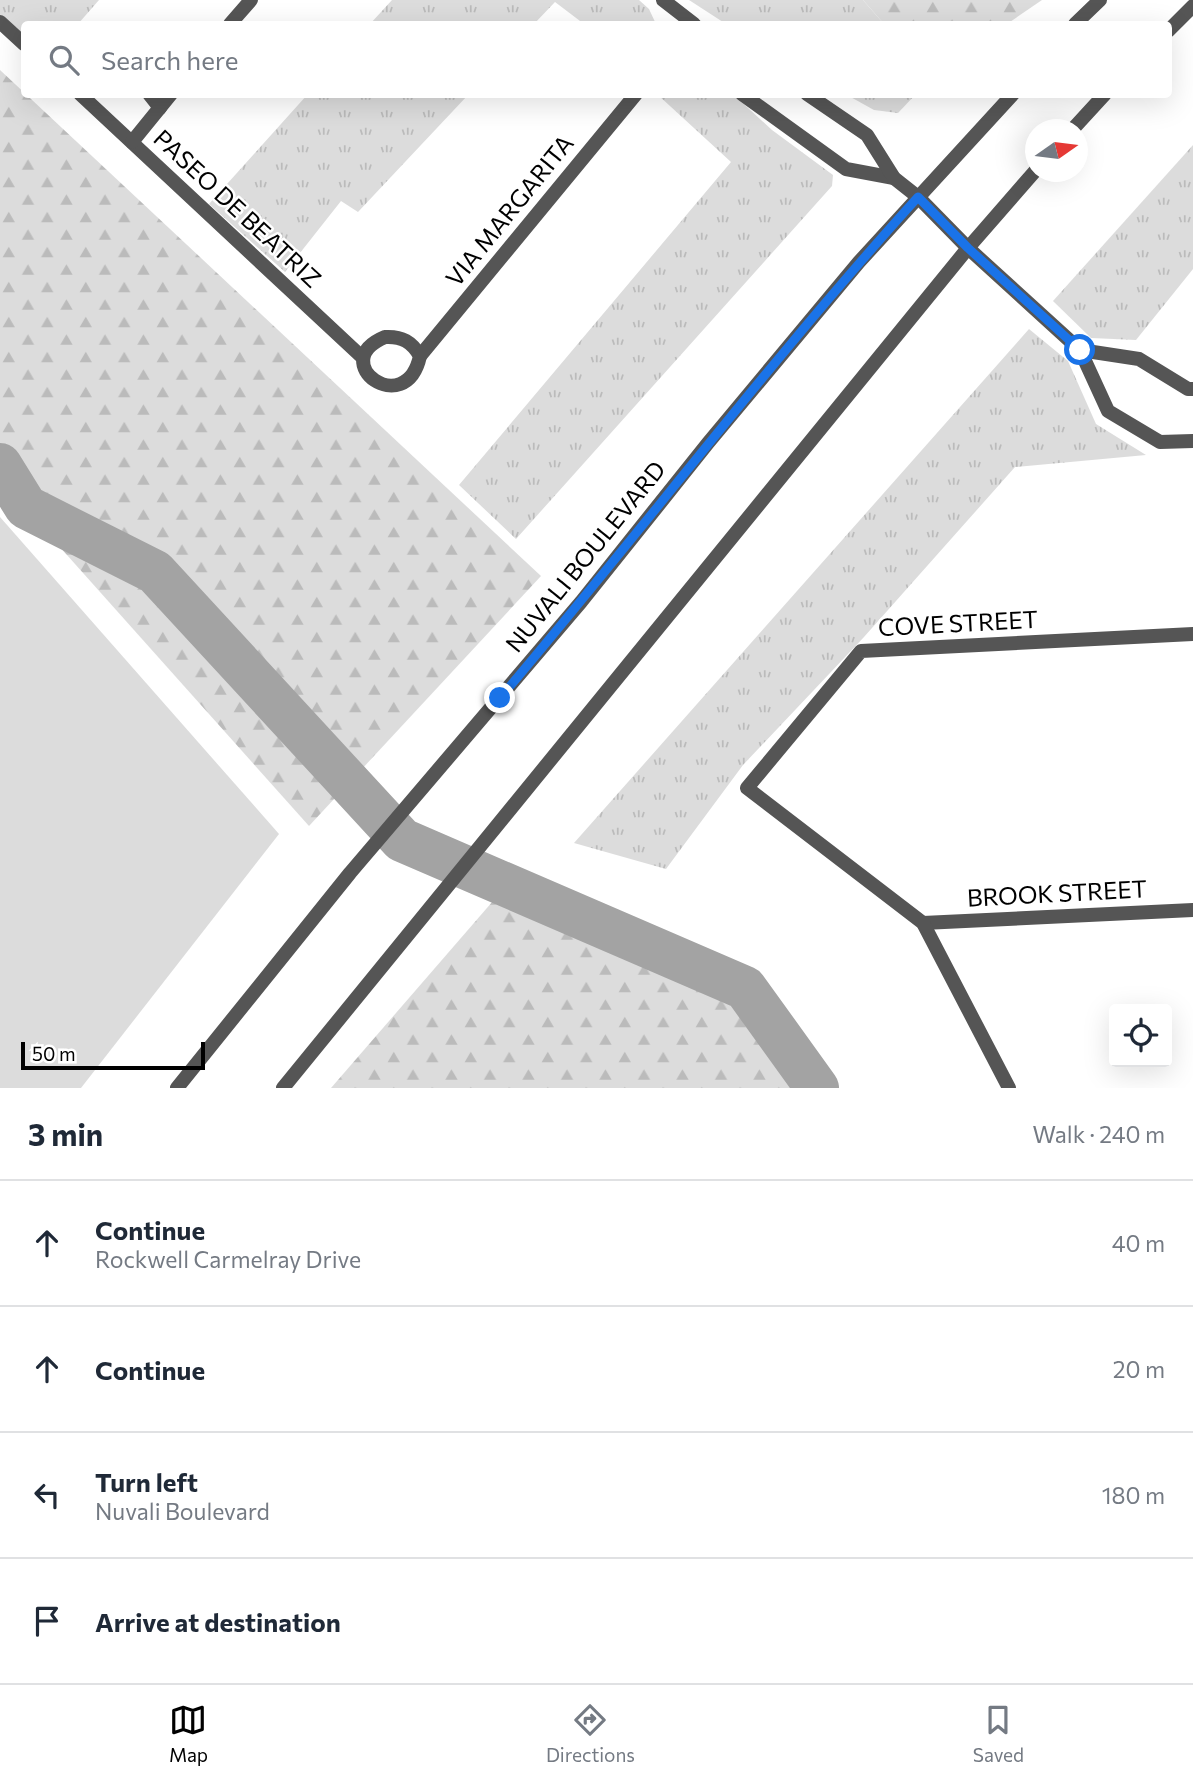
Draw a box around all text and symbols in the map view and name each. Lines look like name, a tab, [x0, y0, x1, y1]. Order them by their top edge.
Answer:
search box	[21, 21, 1172, 98]
icon: search	[45, 41, 83, 79]
text: Search here	[101, 44, 239, 75]
north arrow	[1025, 119, 1088, 182]
street label: PASEO DE BEATRIZ	[148, 123, 328, 293]
street label: VIA MARGARITA	[439, 129, 579, 292]
route start	[1064, 334, 1095, 365]
street label: NUVALI BOULEVARD	[499, 455, 671, 658]
street label: COVE STREET	[877, 604, 1039, 641]
route end	[484, 682, 515, 713]
street label: BROOK STREET	[966, 873, 1148, 912]
map controls	[1109, 1004, 1172, 1067]
button: locate	[1109, 1004, 1172, 1067]
scale bar	[21, 1039, 205, 1071]
text: 50 m	[32, 1042, 76, 1065]
text: 3 min	[28, 1115, 103, 1152]
text: Walk · 240 m	[1033, 1120, 1165, 1148]
text: Continue	[95, 1214, 205, 1245]
icon: ahead	[28, 1224, 66, 1262]
text: 40 m	[1112, 1229, 1165, 1257]
text: Rockwell Carmelray Drive	[95, 1245, 361, 1273]
icon: ahead	[28, 1350, 66, 1388]
text: Continue	[95, 1354, 205, 1385]
text: 20 m	[1113, 1355, 1165, 1383]
text: Turn left	[95, 1466, 198, 1497]
icon: left	[28, 1476, 66, 1514]
text: 180 m	[1102, 1481, 1165, 1509]
text: Nuvali Boulevard	[95, 1497, 270, 1525]
icon: arrive	[28, 1602, 66, 1640]
text: Arrive at destination	[95, 1606, 341, 1637]
tab: Map	[169, 1701, 208, 1766]
tab: Directions	[546, 1701, 635, 1766]
tab: Saved	[973, 1701, 1024, 1766]

